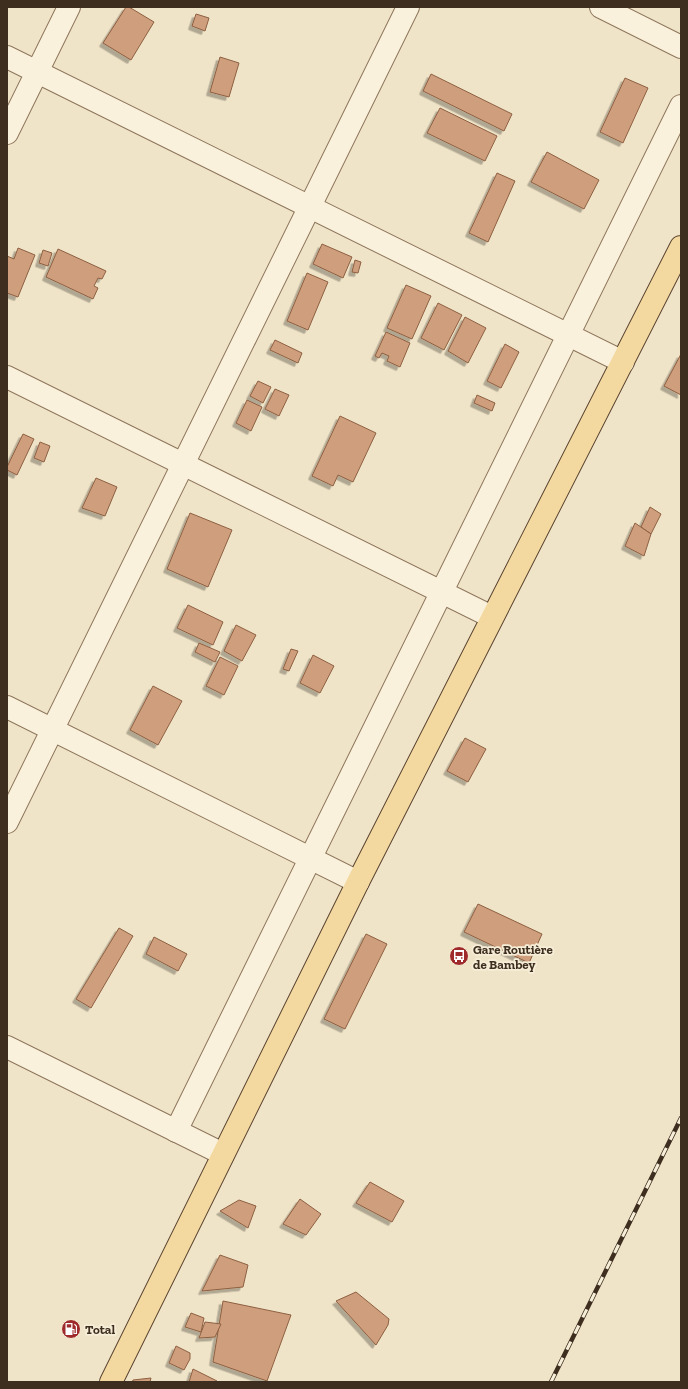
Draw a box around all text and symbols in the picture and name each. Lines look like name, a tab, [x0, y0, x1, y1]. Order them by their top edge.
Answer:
place label: Gare Routière de Bambey	[473, 942, 554, 972]
bus stop icon: Gare Routière de Bambey	[448, 945, 470, 967]
fuel station icon: Total	[60, 1318, 82, 1340]
place label: Total	[85, 1322, 115, 1337]

